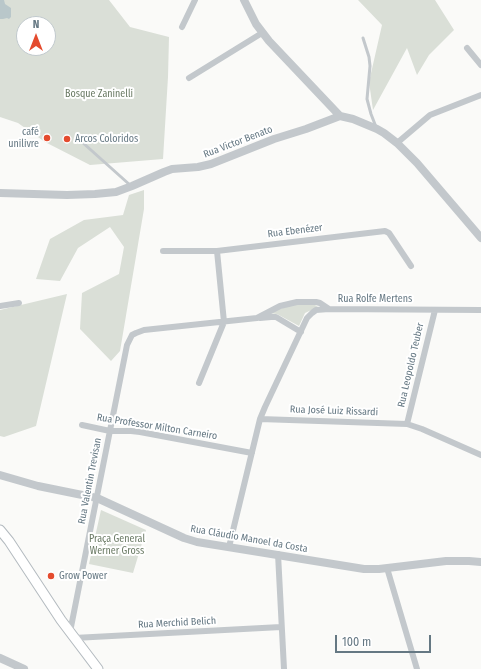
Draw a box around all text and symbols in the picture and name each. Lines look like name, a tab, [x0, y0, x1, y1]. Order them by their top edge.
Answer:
north arrow	[16, 16, 56, 56]
text: N	[33, 18, 39, 31]
park label: Bosque Zaninelli	[65, 88, 133, 100]
street label: Rua Victor Benato	[202, 123, 274, 161]
place label: café unilivre	[8, 126, 39, 150]
marker: café unilivre	[42, 133, 52, 143]
place label: Arcos Coloridos	[75, 133, 138, 145]
marker: Arcos Coloridos	[62, 134, 72, 144]
street label: Rua Ebenézer	[267, 222, 323, 240]
street label: Rua Rolfe Mertens	[338, 293, 412, 305]
street label: Rua Leopoldo Teuber	[395, 322, 427, 408]
street label: Rua José Luiz Rissardi	[290, 403, 378, 419]
street label: Rua Professor Milton Carneiro	[96, 412, 218, 442]
street label: Rua Valentin Trevisan	[76, 437, 104, 525]
street label: Rua Cláudio Manoel da Costa	[190, 523, 308, 555]
park label: Praça General Werner Gross	[89, 533, 145, 556]
place label: Grow Power	[59, 570, 107, 582]
marker: Grow Power	[46, 571, 56, 581]
street label: Rua Merchid Belich	[138, 615, 216, 631]
scale bar	[337, 627, 433, 653]
text: 100 m	[342, 635, 371, 649]

